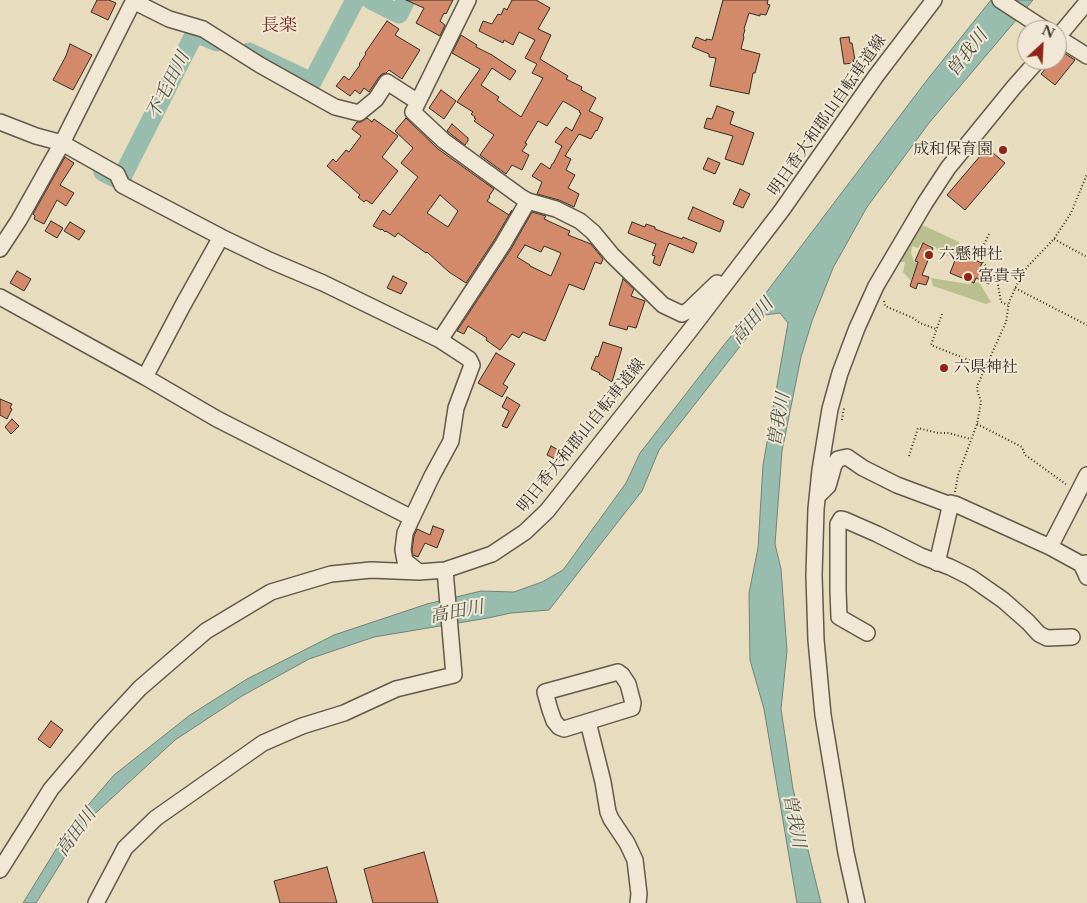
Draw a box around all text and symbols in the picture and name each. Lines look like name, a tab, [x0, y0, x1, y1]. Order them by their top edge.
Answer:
district label: 長楽	[261, 16, 297, 38]
north arrow	[1017, 20, 1067, 70]
text: N	[1039, 21, 1058, 43]
water label: 曽我川	[943, 26, 993, 82]
street label: 明日香大和郡山自転車道線	[765, 32, 891, 200]
water label: 不毛田川	[143, 49, 195, 123]
place label: 成和保育園	[913, 140, 993, 160]
marker: 成和保育園	[997, 144, 1009, 156]
place label: 六懸神社	[939, 245, 1003, 265]
marker: 六懸神社	[923, 249, 935, 261]
place label: 富貴寺	[978, 267, 1026, 287]
marker: 富貴寺	[962, 271, 974, 283]
water label: 高田川	[727, 295, 779, 349]
street label: 明日香大和郡山自転車道線	[514, 355, 650, 517]
place label: 六県神社	[954, 358, 1018, 378]
marker: 六県神社	[938, 362, 950, 374]
water label: 曽我川	[765, 392, 795, 448]
water label: 高田川	[428, 597, 486, 629]
water label: 曽我川	[777, 792, 809, 850]
water label: 高田川	[52, 805, 102, 861]

